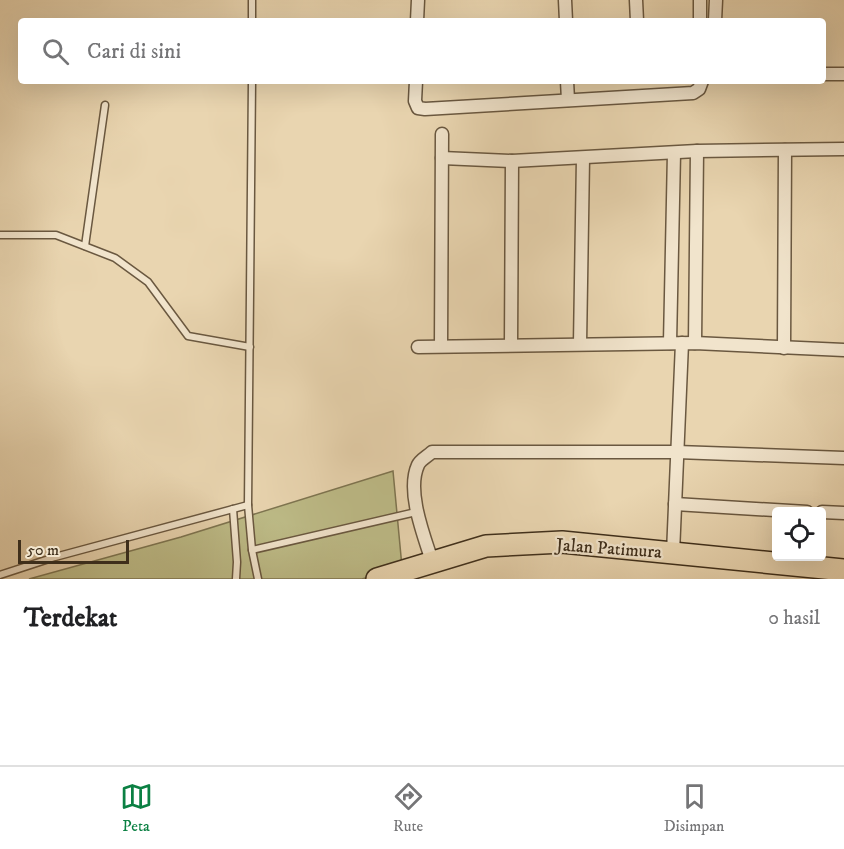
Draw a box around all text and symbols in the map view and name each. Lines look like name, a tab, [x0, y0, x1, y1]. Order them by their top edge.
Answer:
search box	[18, 18, 826, 84]
icon: search	[39, 35, 72, 68]
text: Cari di sini	[87, 38, 181, 65]
map controls	[772, 507, 826, 561]
button: locate	[772, 507, 826, 561]
street label: Jalan Patimura	[553, 534, 663, 564]
scale bar	[18, 537, 129, 564]
text: 50 m	[27, 540, 59, 560]
text: Terdekat	[24, 602, 117, 635]
text: 0 hasil	[768, 606, 820, 631]
tab: Peta	[120, 780, 153, 836]
tab: Rute	[392, 780, 425, 836]
tab: Disimpan	[664, 780, 724, 836]

